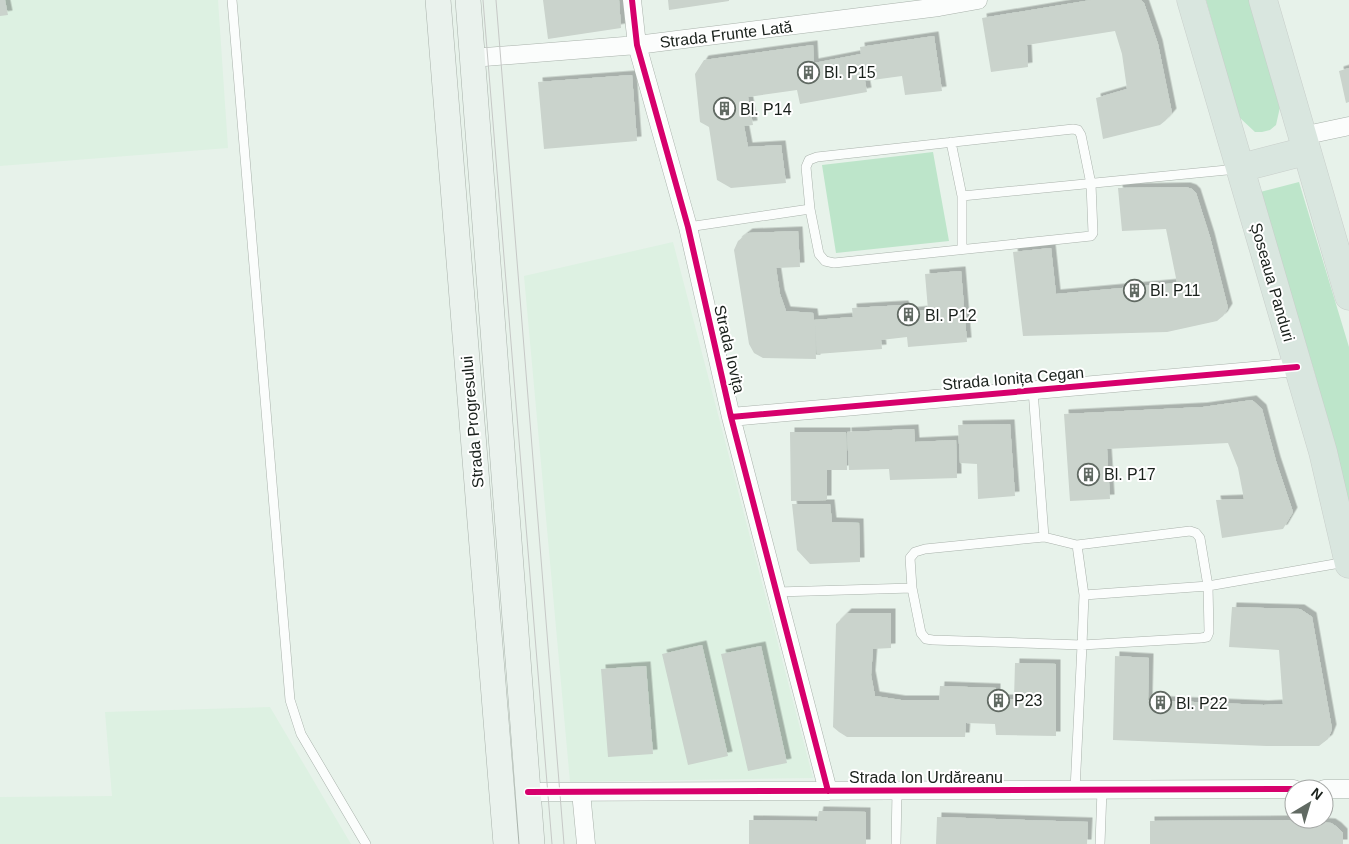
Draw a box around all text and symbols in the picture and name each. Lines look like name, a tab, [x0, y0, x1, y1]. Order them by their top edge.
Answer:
street label: Strada Frunte Lată	[659, 18, 793, 51]
building icon: Bl. P15	[796, 60, 820, 84]
place label: Bl. P15	[824, 64, 876, 81]
building icon: Bl. P14	[712, 97, 736, 121]
place label: Bl. P14	[740, 101, 792, 118]
street label: Șoseaua Panduri	[1247, 221, 1298, 343]
building icon: Bl. P11	[1122, 278, 1146, 302]
place label: Bl. P11	[1150, 282, 1201, 299]
street label: Strada Iovița	[711, 303, 748, 395]
building icon: Bl. P12	[897, 303, 921, 327]
place label: Bl. P12	[925, 307, 977, 324]
street label: Strada Progresului	[458, 355, 487, 489]
street label: Strada Ionița Cegan	[941, 364, 1085, 393]
building icon: Bl. P17	[1076, 462, 1100, 486]
place label: Bl. P17	[1104, 466, 1156, 483]
building icon: P23	[986, 688, 1010, 712]
building icon: Bl. P22	[1148, 691, 1172, 715]
place label: P23	[1014, 692, 1043, 709]
place label: Bl. P22	[1176, 695, 1228, 712]
street label: Strada Ion Urdăreanu	[849, 769, 1003, 786]
north arrow	[1284, 779, 1334, 829]
text: N	[1308, 784, 1326, 803]

